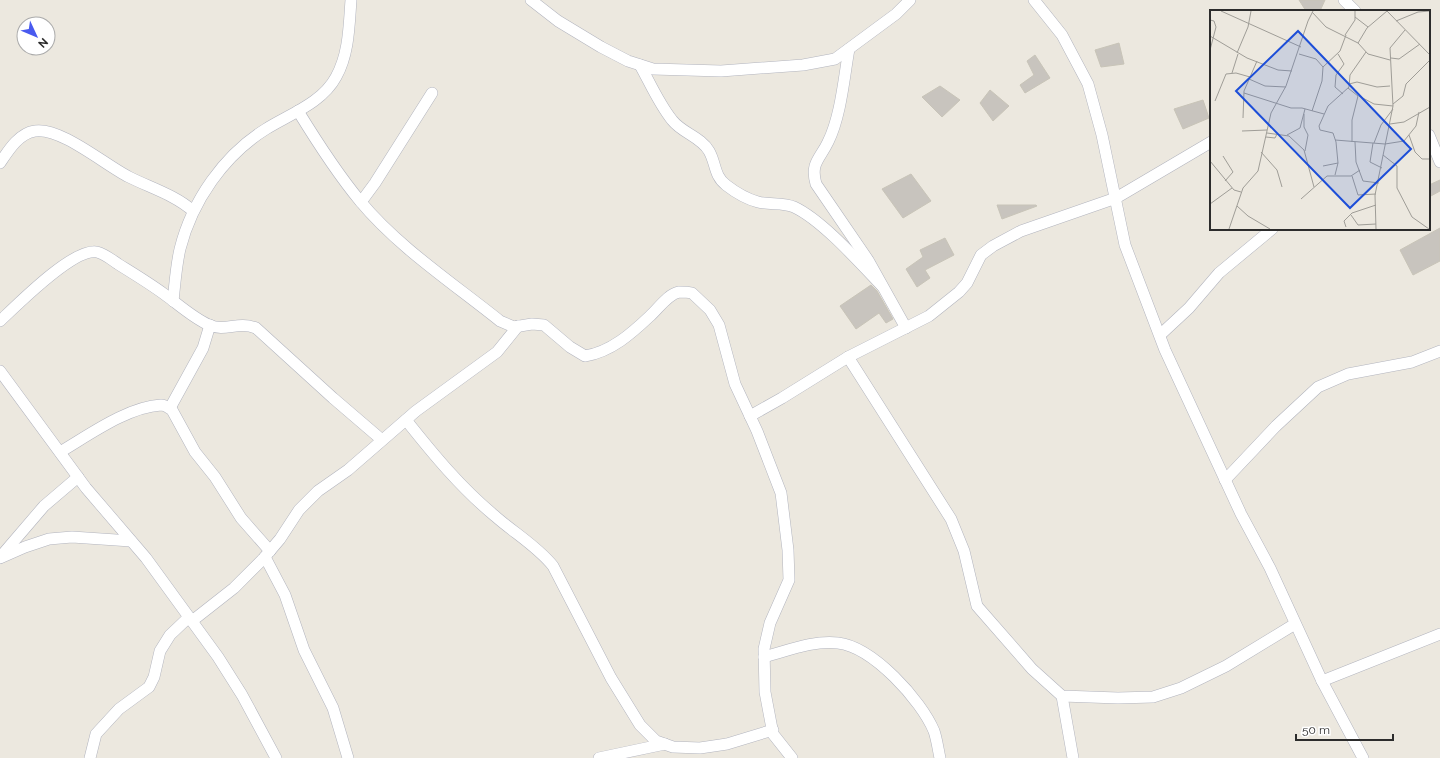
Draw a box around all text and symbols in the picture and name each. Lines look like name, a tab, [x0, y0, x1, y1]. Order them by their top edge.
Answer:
inset map	[1210, 10, 1430, 230]
north arrow	[16, 16, 56, 56]
text: N	[35, 35, 50, 50]
scale bar	[1296, 716, 1393, 742]
text: 50 m	[1302, 723, 1330, 737]

